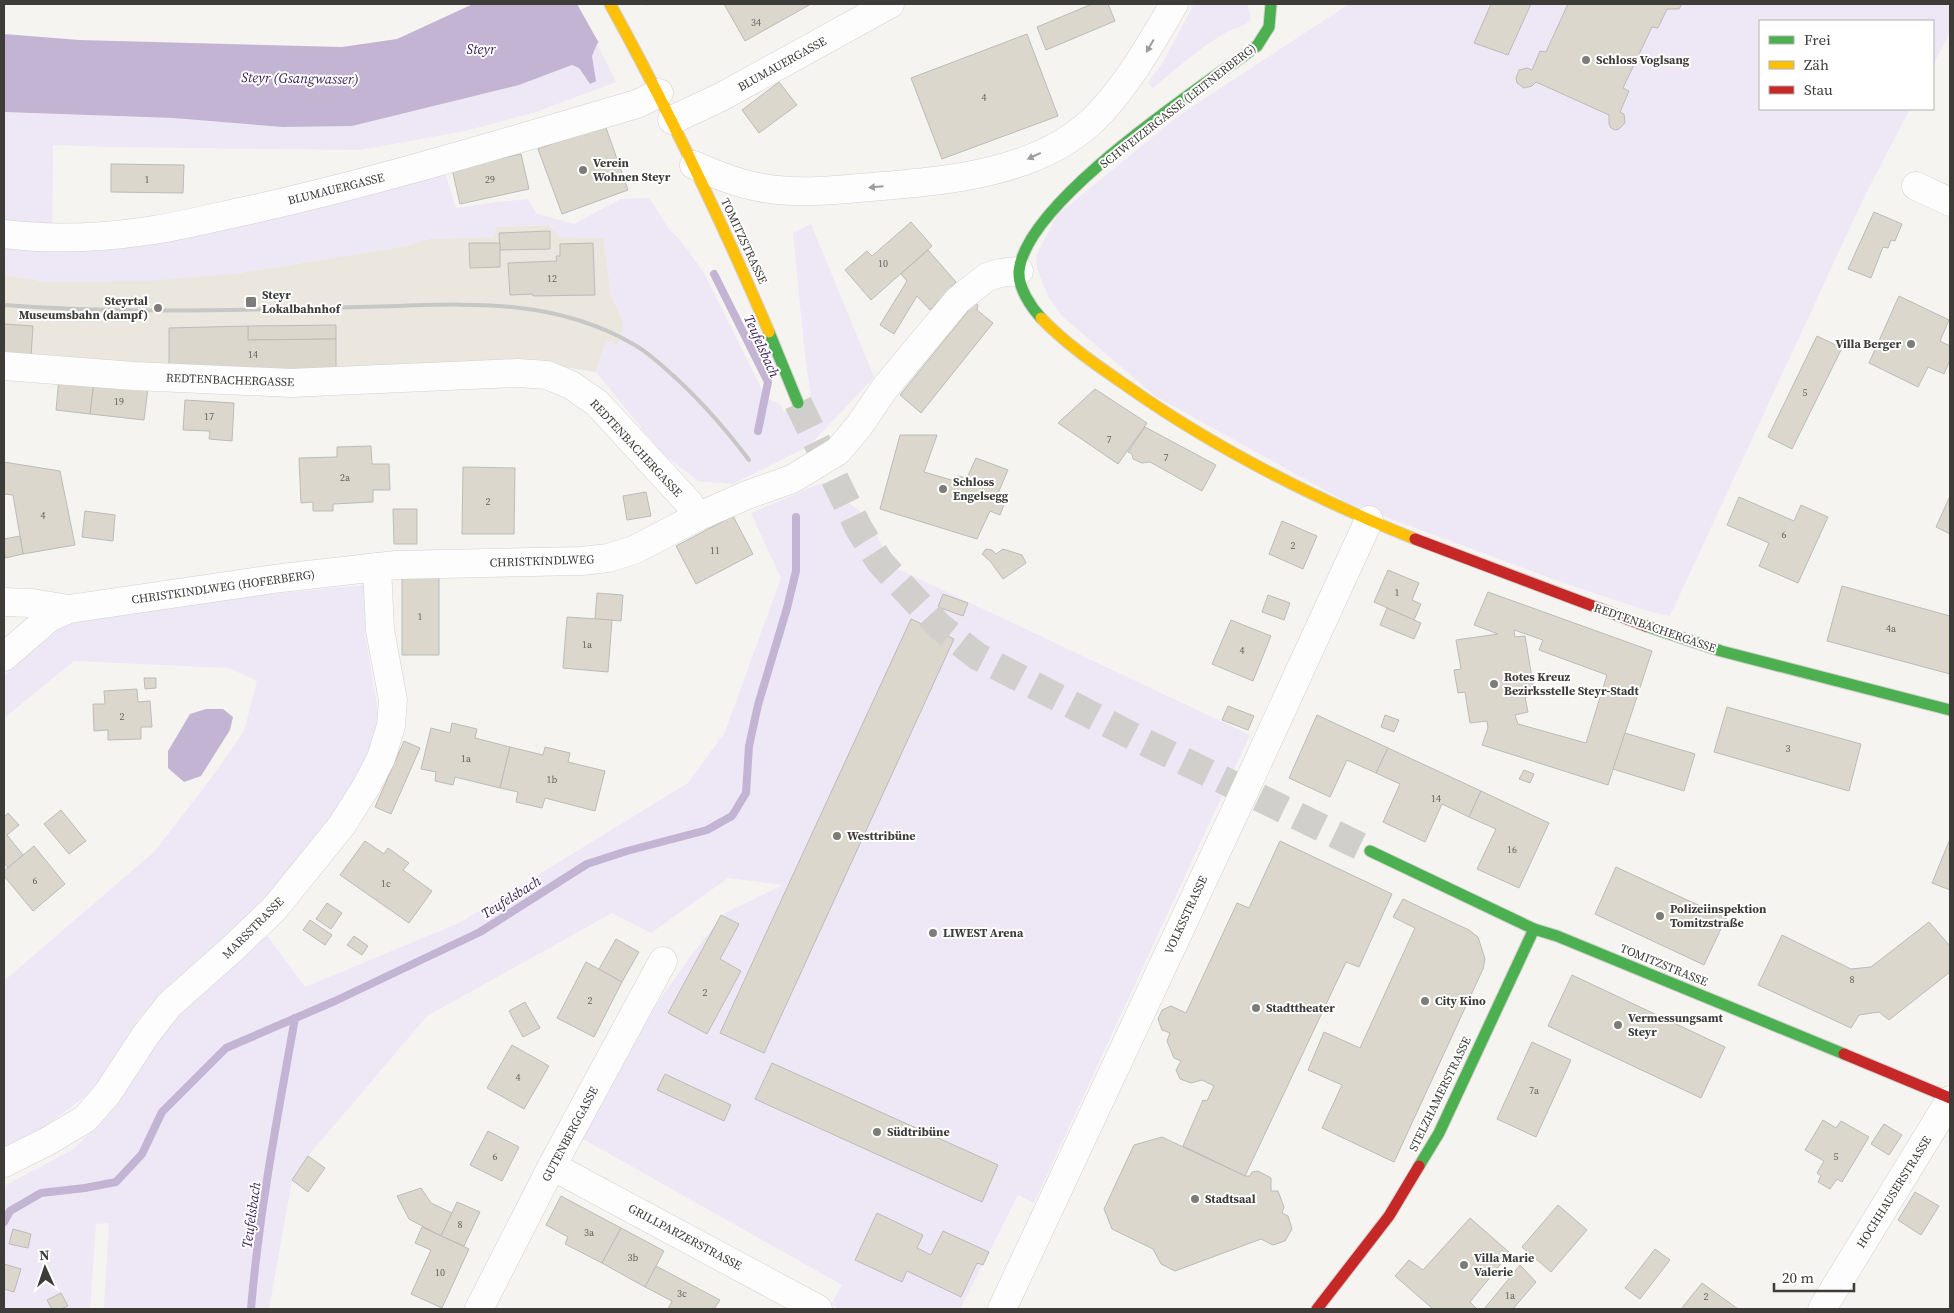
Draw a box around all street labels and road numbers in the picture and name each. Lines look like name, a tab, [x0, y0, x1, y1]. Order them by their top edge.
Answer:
street label: BLUMAUERGASSE	[735, 33, 829, 95]
street label: SCHWEIZERGASSE (LEITNERBERG)	[1097, 40, 1259, 172]
street label: BLUMAUERGASSE	[286, 169, 386, 209]
street label: TOMITZSTRASSE	[717, 195, 771, 287]
street label: REDTENBACHERGASSE	[166, 370, 294, 390]
street label: REDTENBACHERGASSE	[586, 396, 686, 500]
street label: CHRISTKINDLWEG	[489, 551, 595, 571]
street label: CHRISTKINDLWEG (HOFERBERG)	[130, 566, 316, 608]
street label: REDTENBACHERGASSE	[1592, 600, 1718, 656]
street label: VOLKSSTRASSE	[1161, 873, 1211, 957]
street label: MARSSTRASSE	[219, 894, 287, 962]
street label: TOMITZSTRASSE	[1618, 940, 1710, 990]
street label: STELZHAMERSTRASSE	[1405, 1034, 1475, 1154]
street label: GUTENBERGGASSE	[538, 1084, 602, 1184]
street label: HOCHHAUSERSTRASSE	[1853, 1133, 1935, 1251]
street label: GRILLPARZERSTRASSE	[625, 1200, 745, 1274]

